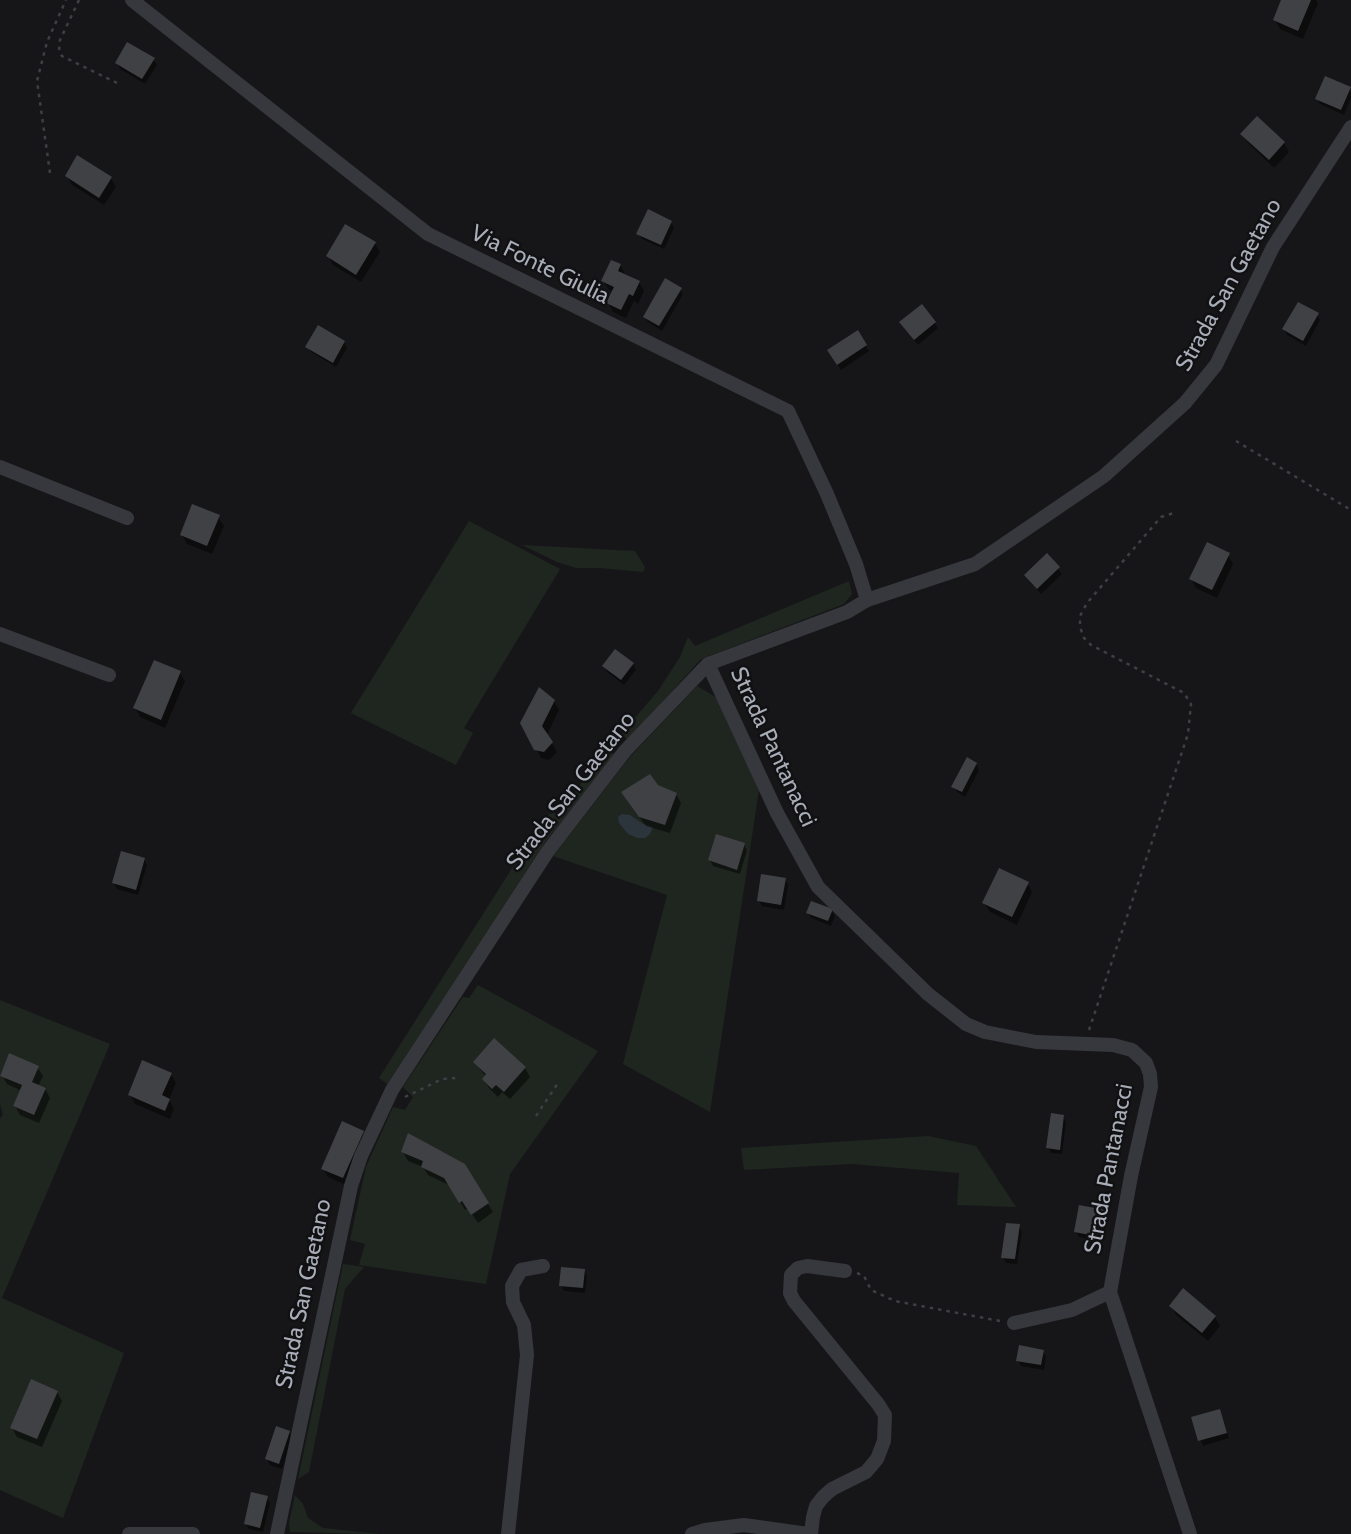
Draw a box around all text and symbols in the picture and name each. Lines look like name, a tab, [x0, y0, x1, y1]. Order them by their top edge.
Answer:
street label: Strada San Gaetano	[1170, 194, 1288, 376]
street label: Via Fonte Giulia	[466, 220, 614, 310]
street label: Strada Pantanacci	[724, 663, 822, 831]
street label: Strada San Gaetano	[501, 706, 641, 876]
street label: Strada Pantanacci	[1079, 1082, 1139, 1256]
street label: Strada San Gaetano	[270, 1197, 338, 1391]

